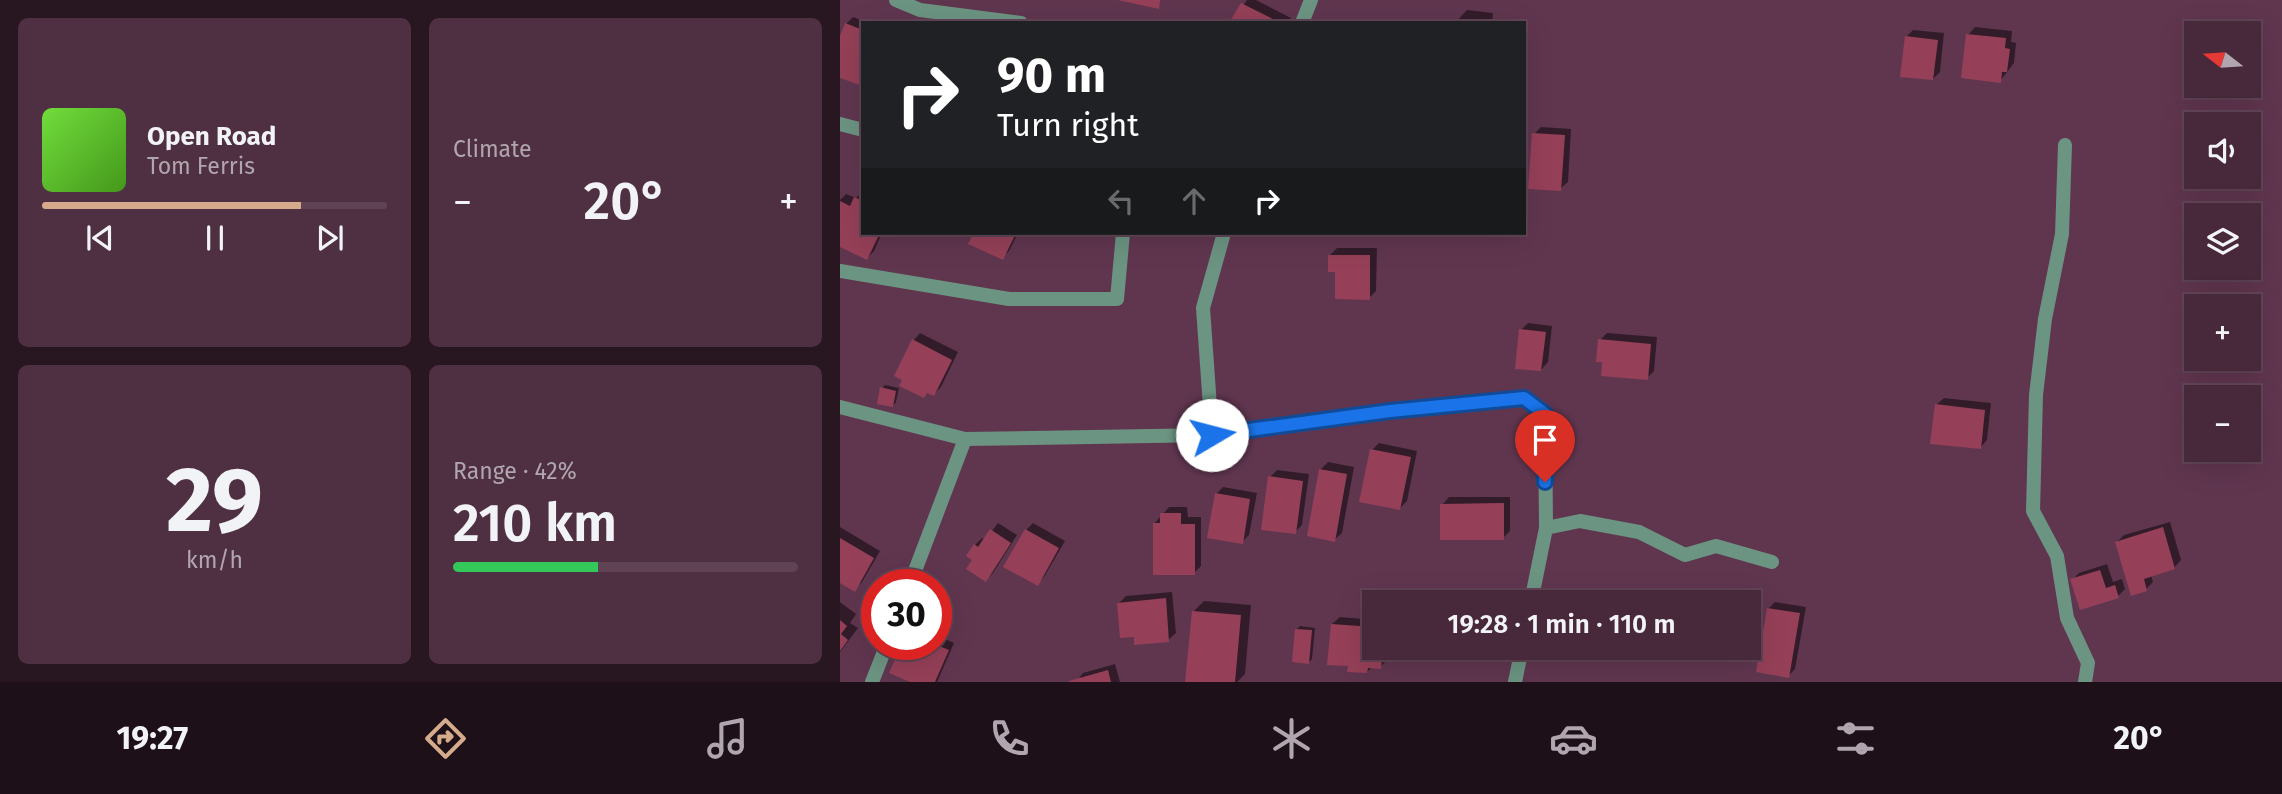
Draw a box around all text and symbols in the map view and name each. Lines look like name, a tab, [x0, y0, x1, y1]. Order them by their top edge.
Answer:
north arrow	[2184, 21, 2261, 98]
map controls	[2184, 21, 2261, 462]
text: 90 m	[997, 46, 1106, 105]
icon: right	[882, 49, 973, 140]
text: Turn right	[997, 106, 1139, 144]
button: sound	[2184, 112, 2261, 189]
text: Open Road	[147, 121, 276, 152]
text: Climate	[453, 135, 532, 163]
text: Tom Ferris	[147, 152, 255, 180]
text: 20°	[584, 170, 667, 233]
text: −	[453, 179, 472, 225]
text: +	[779, 179, 798, 225]
icon: left	[1102, 182, 1140, 220]
icon: ahead	[1175, 182, 1213, 220]
icon: right	[1248, 182, 1286, 220]
button: layers	[2184, 203, 2261, 280]
icon: previous	[81, 219, 119, 257]
icon: pause	[196, 219, 234, 257]
icon: next	[311, 219, 349, 257]
button: +	[2184, 294, 2261, 371]
button: −	[2184, 385, 2261, 462]
position arrow	[1175, 398, 1249, 472]
pin	[1515, 410, 1575, 482]
icon: arrive	[1526, 421, 1564, 459]
text: 29	[166, 446, 263, 555]
text: Range · 42%	[453, 457, 577, 485]
text: 210 km	[453, 492, 617, 555]
text: km/h	[186, 546, 243, 574]
speed limit sign: 30	[861, 569, 952, 660]
text: 19:28 · 1 min · 110 m	[1448, 609, 1675, 640]
icon: directions	[421, 714, 470, 763]
icon: music	[703, 714, 752, 763]
icon: phone	[985, 714, 1034, 763]
icon: climate	[1267, 714, 1316, 763]
icon: car	[1549, 714, 1598, 763]
icon: filters	[1831, 714, 1880, 763]
text: 19:27	[117, 719, 188, 757]
text: 20°	[2114, 719, 2165, 757]

